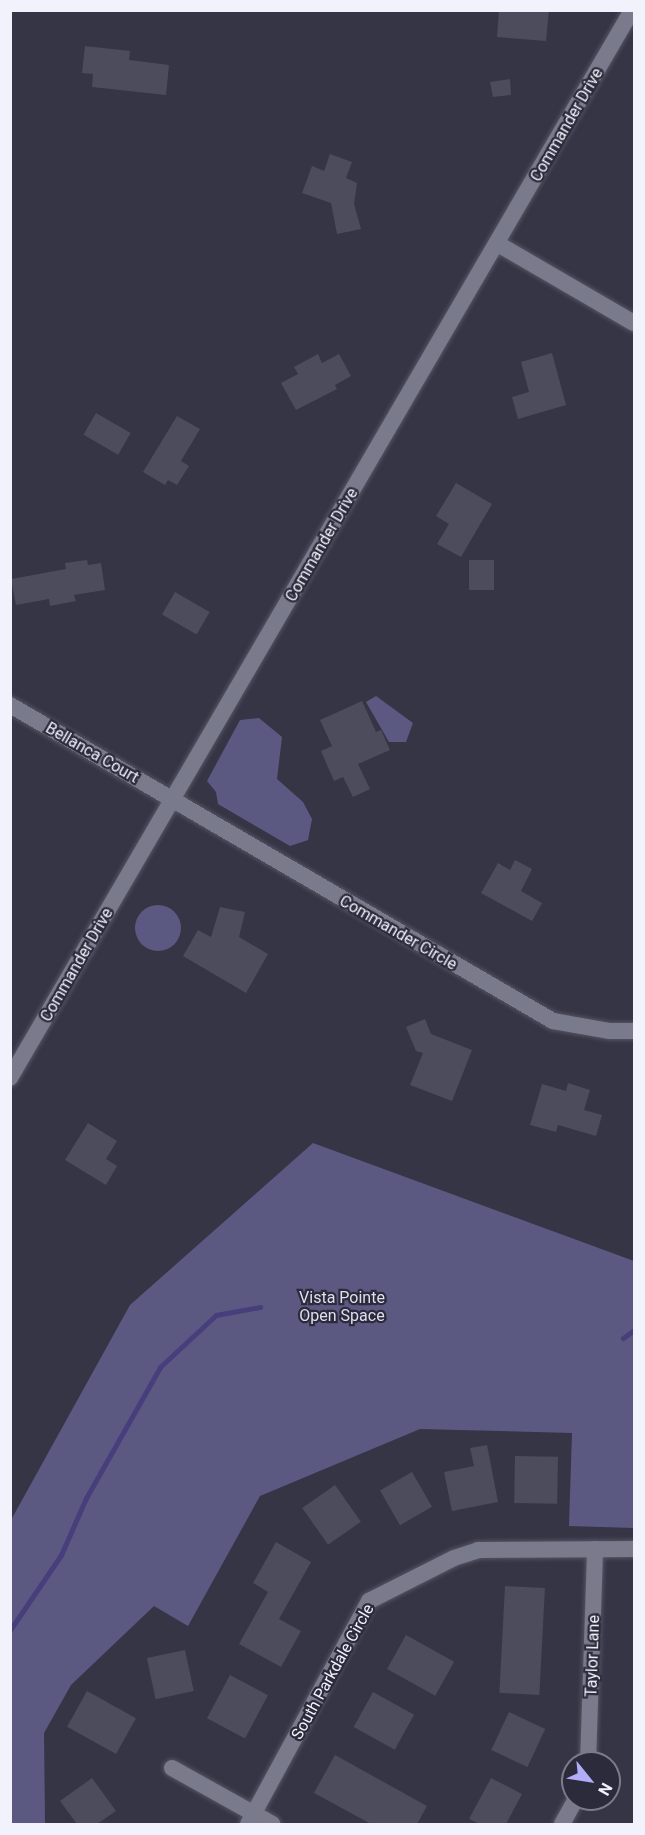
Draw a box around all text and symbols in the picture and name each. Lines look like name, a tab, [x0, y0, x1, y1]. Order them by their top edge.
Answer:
street label: Commander Drive	[527, 65, 607, 185]
street label: Commander Drive	[282, 485, 362, 605]
street label: Bellanca Court	[42, 719, 142, 787]
street label: Commander Circle	[336, 892, 460, 974]
street label: Commander Drive	[37, 905, 117, 1025]
park label: Vista Pointe Open Space	[299, 1288, 385, 1326]
street label: South Parkdale Circle	[288, 1601, 378, 1743]
street label: Taylor Lane	[582, 1615, 604, 1697]
north arrow	[561, 1751, 621, 1811]
text: N	[594, 1780, 616, 1799]

